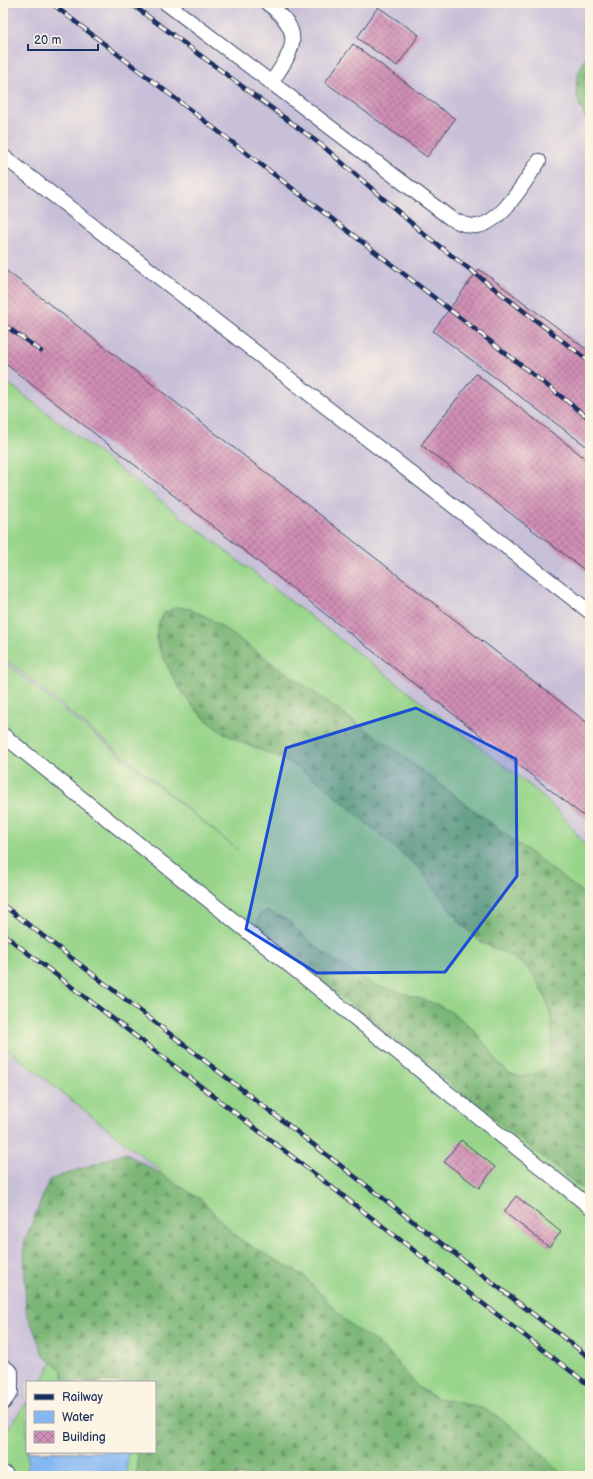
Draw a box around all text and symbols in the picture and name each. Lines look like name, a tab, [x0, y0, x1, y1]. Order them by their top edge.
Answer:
scale bar	[28, 26, 98, 52]
text: 20 m	[34, 33, 61, 48]
legend	[26, 1381, 156, 1453]
text: Railway	[62, 1390, 104, 1405]
text: Water	[62, 1410, 94, 1425]
text: Building	[62, 1430, 106, 1445]

